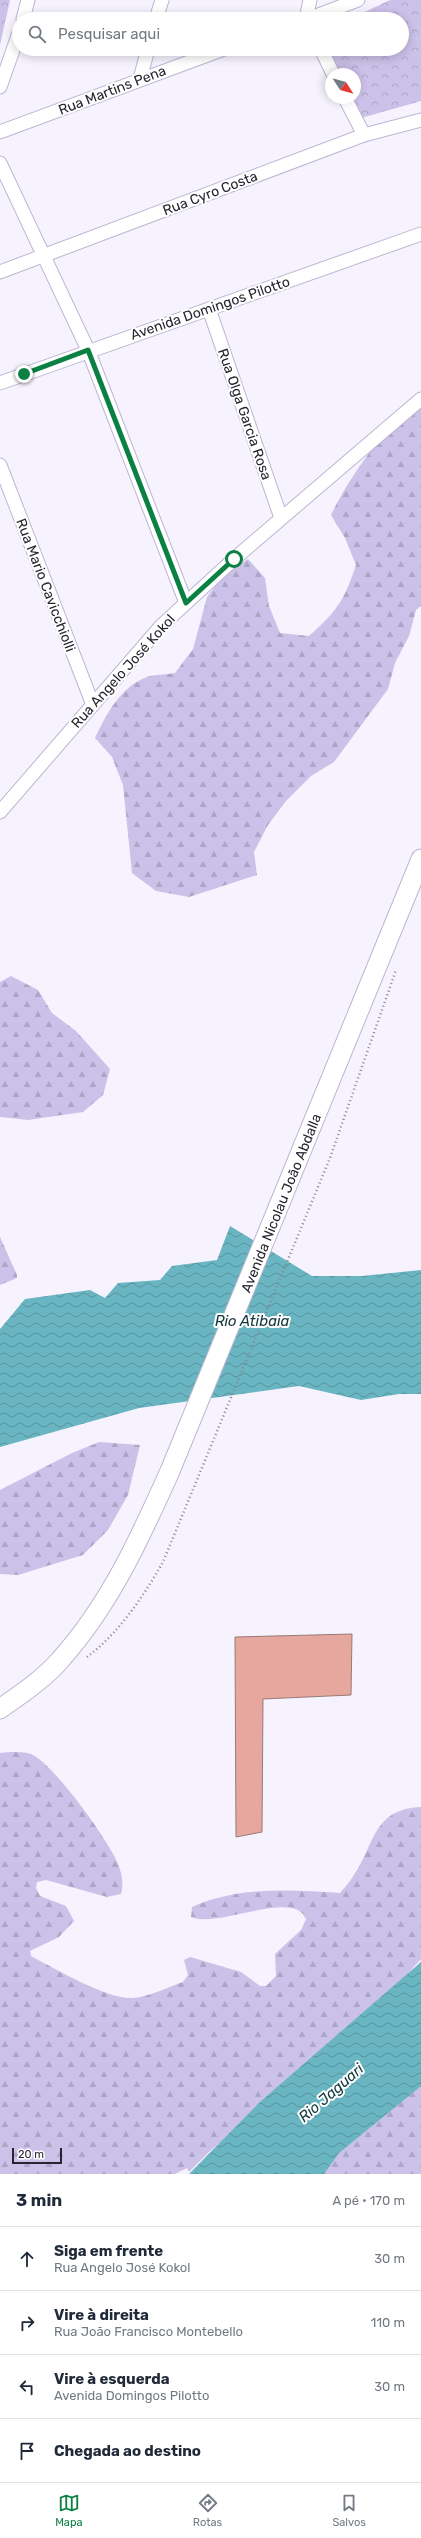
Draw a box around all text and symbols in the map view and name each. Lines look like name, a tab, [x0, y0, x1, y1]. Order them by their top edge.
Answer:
search box	[12, 12, 409, 56]
icon: search	[26, 23, 48, 45]
text: Pesquisar aqui	[58, 25, 160, 43]
street label: Rua Martins Pena	[56, 62, 168, 119]
north arrow	[325, 68, 361, 104]
street label: Rua Cyro Costa	[160, 168, 260, 219]
street label: Avenida Domingos Pilotto	[128, 273, 292, 344]
street label: Rua Olga Garcia Rosa	[214, 346, 275, 482]
route end	[15, 365, 33, 383]
street label: Rua Mario Cavicchiolli	[12, 516, 79, 654]
route start	[225, 550, 243, 568]
street label: Rua Angelo José Kokol	[68, 611, 179, 732]
street label: Avenida Nicolau João Abdalla	[238, 1111, 325, 1295]
water label: Rio Atibaia	[215, 1312, 290, 1330]
water label: Rio Jaguari	[295, 2060, 367, 2126]
scale bar	[12, 2146, 62, 2165]
text: 20 m	[18, 2148, 44, 2161]
text: 3 min	[16, 2190, 62, 2210]
text: A pé · 170 m	[333, 2193, 405, 2208]
text: Siga em frente	[54, 2242, 163, 2260]
icon: ahead	[16, 2248, 38, 2270]
text: 30 m	[374, 2251, 405, 2266]
text: Rua Angelo José Kokol	[54, 2260, 191, 2275]
text: Vire à direita	[54, 2306, 149, 2324]
icon: right	[16, 2312, 38, 2334]
text: 110 m	[371, 2315, 405, 2330]
text: Rua João Francisco Montebello	[54, 2324, 243, 2339]
text: Vire à esquerda	[54, 2370, 170, 2388]
icon: left	[16, 2376, 38, 2398]
text: 30 m	[374, 2379, 405, 2394]
text: Avenida Domingos Pilotto	[54, 2388, 209, 2403]
icon: arrive	[16, 2440, 38, 2462]
text: Chegada ao destino	[54, 2442, 201, 2460]
tab: Mapa	[55, 2492, 83, 2529]
tab: Rotas	[193, 2492, 222, 2529]
tab: Salvos	[332, 2492, 366, 2529]

